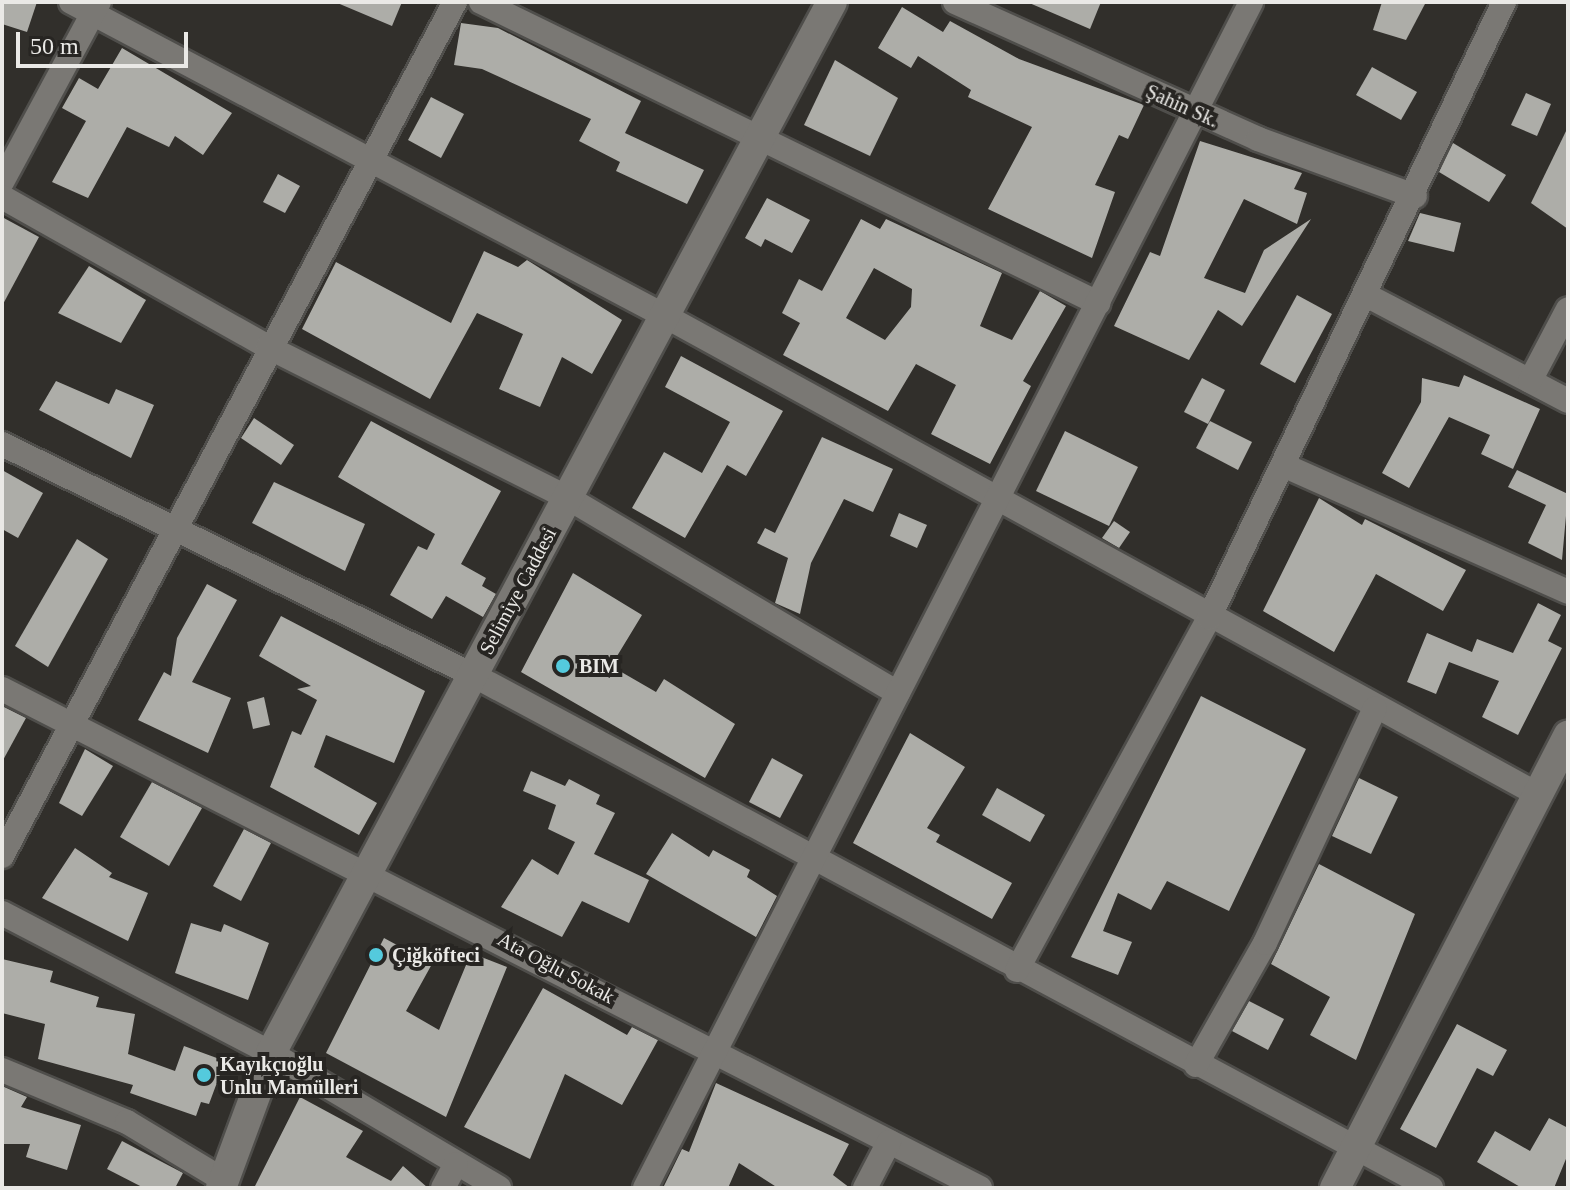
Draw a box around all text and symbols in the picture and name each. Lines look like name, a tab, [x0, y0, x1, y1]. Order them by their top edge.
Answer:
scale bar	[20, 16, 192, 66]
text: 50 m	[30, 33, 79, 59]
street label: Şahin Sk.	[1142, 79, 1222, 133]
street label: Selimiye Caddesi	[474, 523, 562, 659]
place label: BIM	[579, 654, 619, 678]
marker: BIM	[554, 657, 572, 675]
street label: Ata Oğlu Sokak	[493, 927, 619, 1009]
place label: Çiğköfteci	[392, 943, 480, 967]
marker: Çiğköfteci	[367, 946, 385, 964]
place label: Kayıkçıoğlu Unlu Mamülleri	[220, 1052, 358, 1099]
marker: Kayıkçıoğlu Unlu Mamülleri	[195, 1066, 213, 1084]

